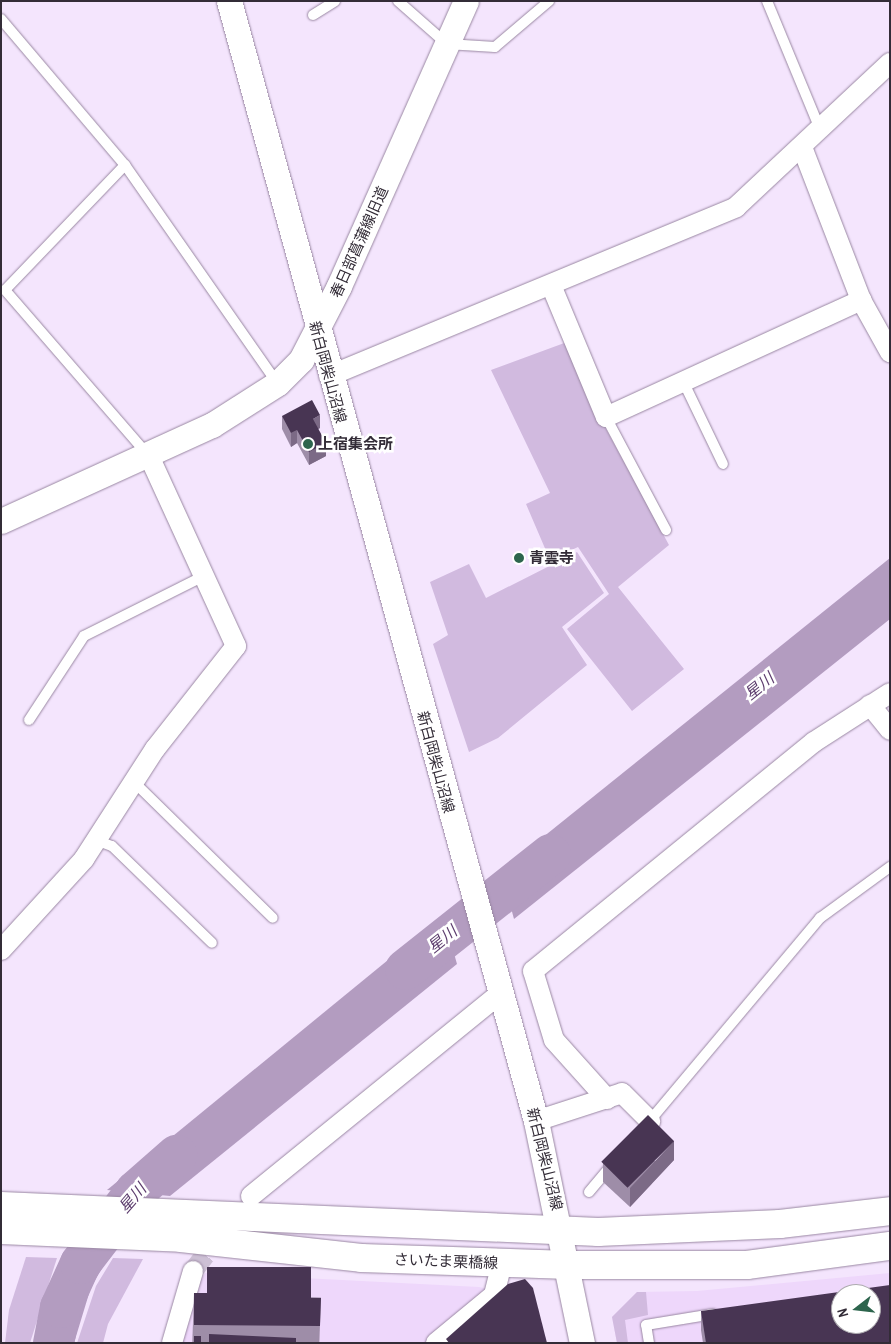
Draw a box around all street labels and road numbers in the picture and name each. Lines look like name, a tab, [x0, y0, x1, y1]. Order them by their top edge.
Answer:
street label: 春日部菖蒲線旧道	[326, 184, 392, 300]
street label: 新白岡柴山沼線	[306, 319, 350, 425]
street label: 新白岡柴山沼線	[414, 709, 458, 815]
street label: 新白岡柴山沼線	[524, 1106, 566, 1212]
street label: さいたま栗橋線	[393, 1250, 499, 1272]

